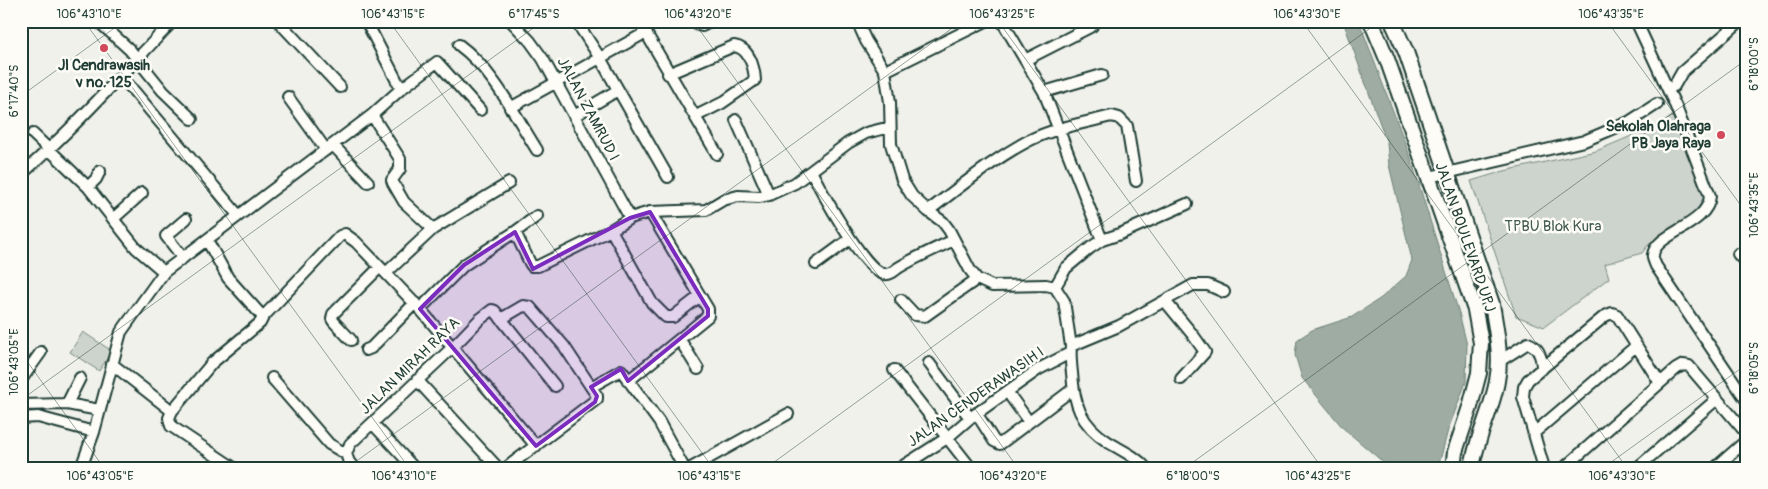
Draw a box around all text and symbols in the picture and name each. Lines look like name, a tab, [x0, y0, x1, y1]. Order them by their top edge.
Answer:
text: 106°43'10"E	[56, 7, 122, 22]
text: 106°43'15"E	[361, 7, 425, 22]
text: 6°17'45"S	[509, 7, 560, 22]
text: 106°43'20"E	[664, 7, 732, 22]
text: 106°43'25"E	[969, 7, 1035, 22]
text: 106°43'30"E	[1273, 7, 1341, 22]
text: 106°43'35"E	[1578, 7, 1644, 22]
text: 6°18'00"S	[1747, 37, 1762, 91]
marker: Jl Cendrawasih v no. 125	[98, 42, 110, 54]
street label: JALAN ZAMRUD I	[553, 54, 623, 164]
place label: Jl Cendrawasih v no. 125	[58, 56, 150, 92]
text: 6°17'40"S	[7, 65, 22, 117]
place label: Sekolah Olahraga PB Jaya Raya	[1606, 117, 1711, 153]
marker: Sekolah Olahraga PB Jaya Raya	[1715, 129, 1727, 141]
street label: JALAN BOULEVARD UPJ	[1430, 160, 1500, 314]
text: 106°43'35"E	[1747, 172, 1762, 238]
park label: TPBU Blok Kura	[1505, 217, 1601, 236]
street label: JALAN MIRAH RAYA	[356, 313, 464, 419]
text: 106°43'05"E	[7, 329, 22, 395]
text: 6°18'05"S	[1747, 342, 1762, 394]
street label: JALAN CENDERAWASIH I	[904, 343, 1048, 451]
text: 106°43'05"E	[67, 469, 133, 484]
text: 106°43'10"E	[371, 469, 437, 484]
text: 106°43'15"E	[677, 469, 741, 484]
text: 106°43'20"E	[979, 469, 1047, 484]
text: 6°18'00"S	[1166, 469, 1220, 484]
text: 106°43'25"E	[1285, 469, 1351, 484]
text: 106°43'30"E	[1588, 469, 1656, 484]

